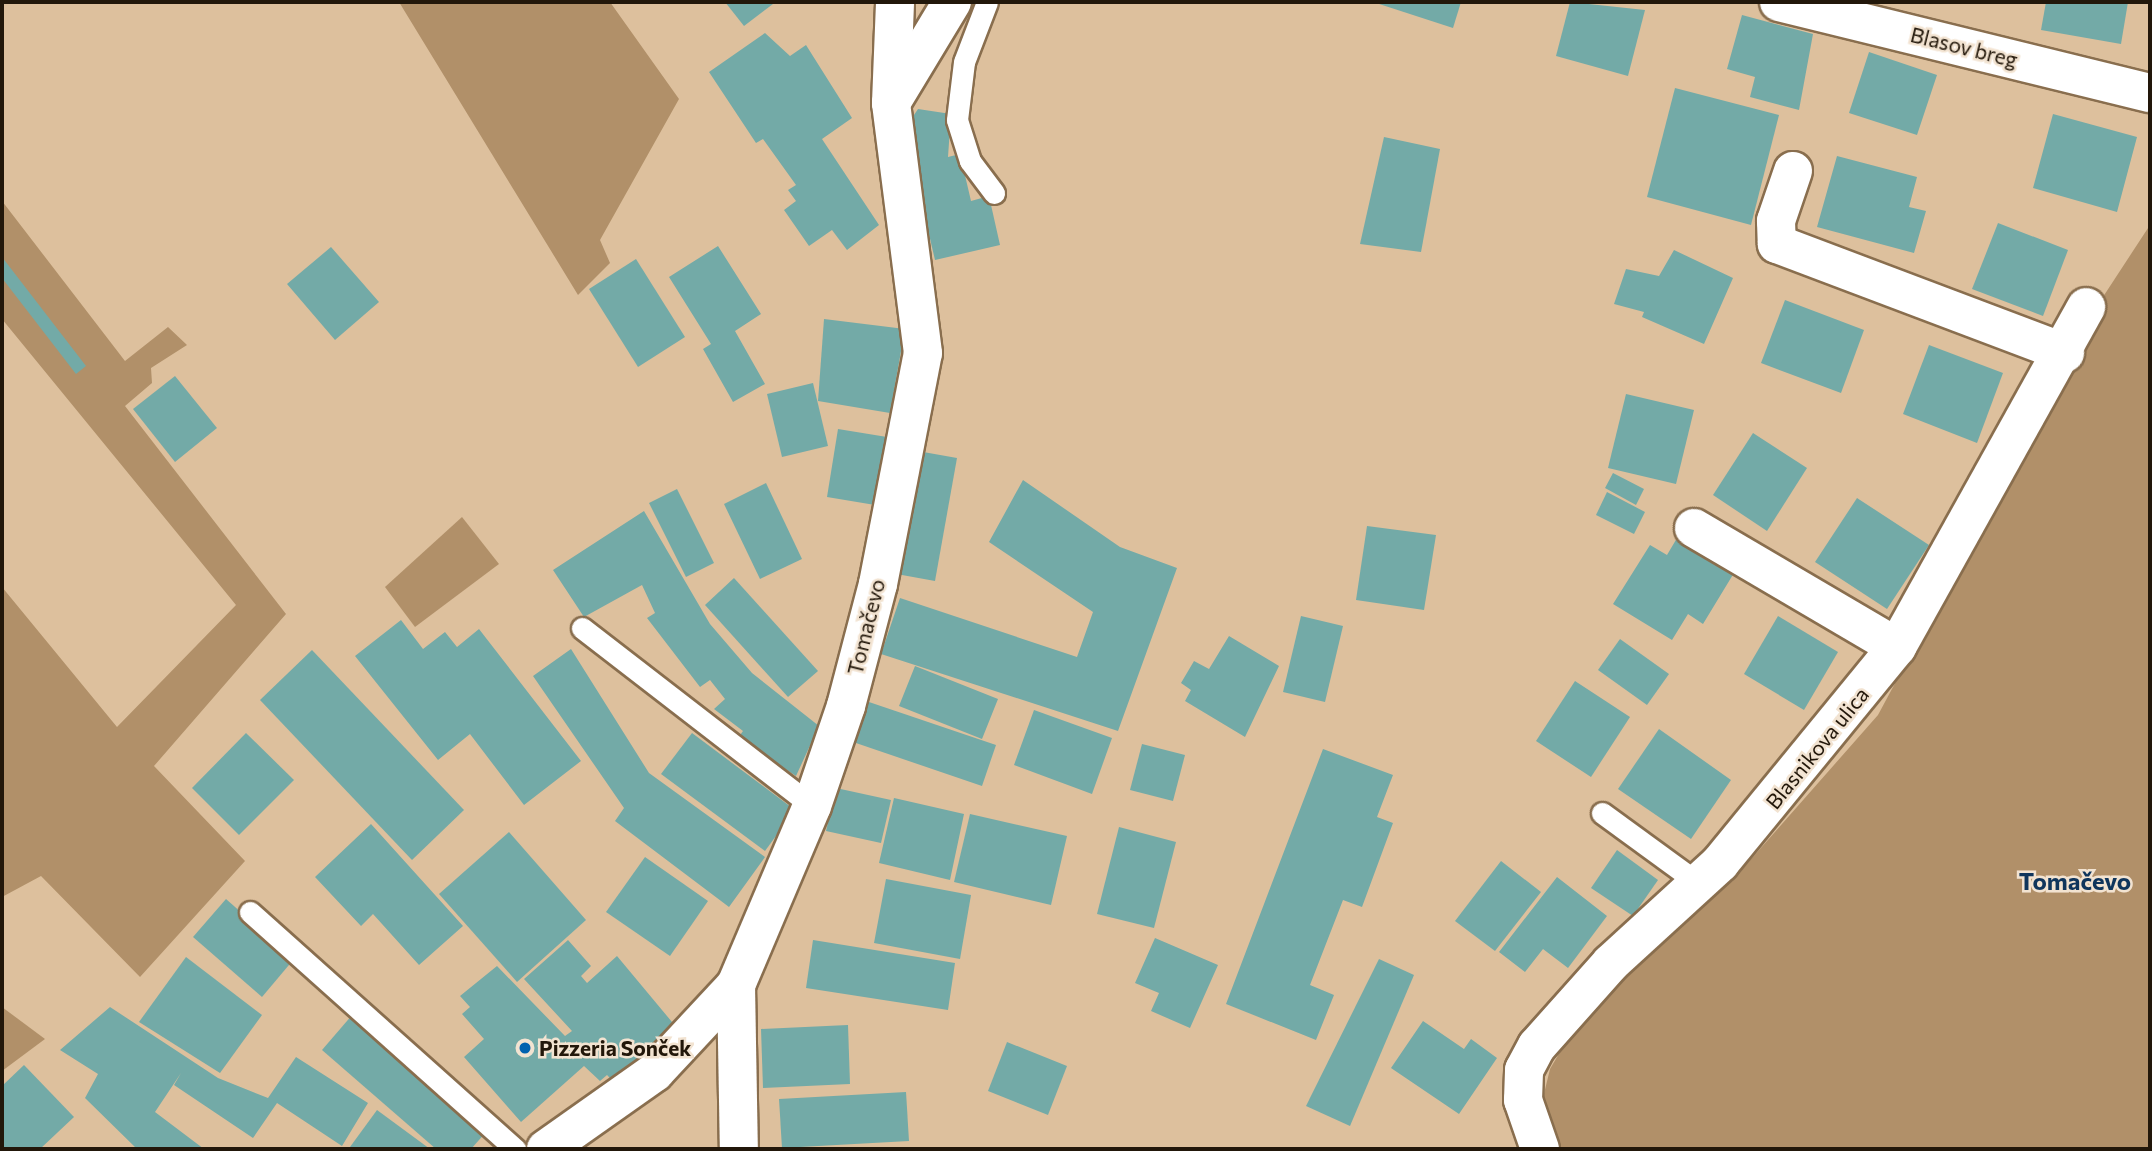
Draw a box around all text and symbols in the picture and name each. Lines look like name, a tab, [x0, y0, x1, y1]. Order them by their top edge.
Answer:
street label: Blasov breg	[1908, 22, 2020, 72]
street label: Tomačevo	[842, 576, 890, 678]
street label: Blasnikova ulica	[1760, 682, 1874, 814]
district label: Tomačevo	[2019, 867, 2131, 895]
place label: Pizzeria Sonček	[539, 1035, 691, 1061]
marker: Pizzeria Sonček	[517, 1040, 533, 1056]

